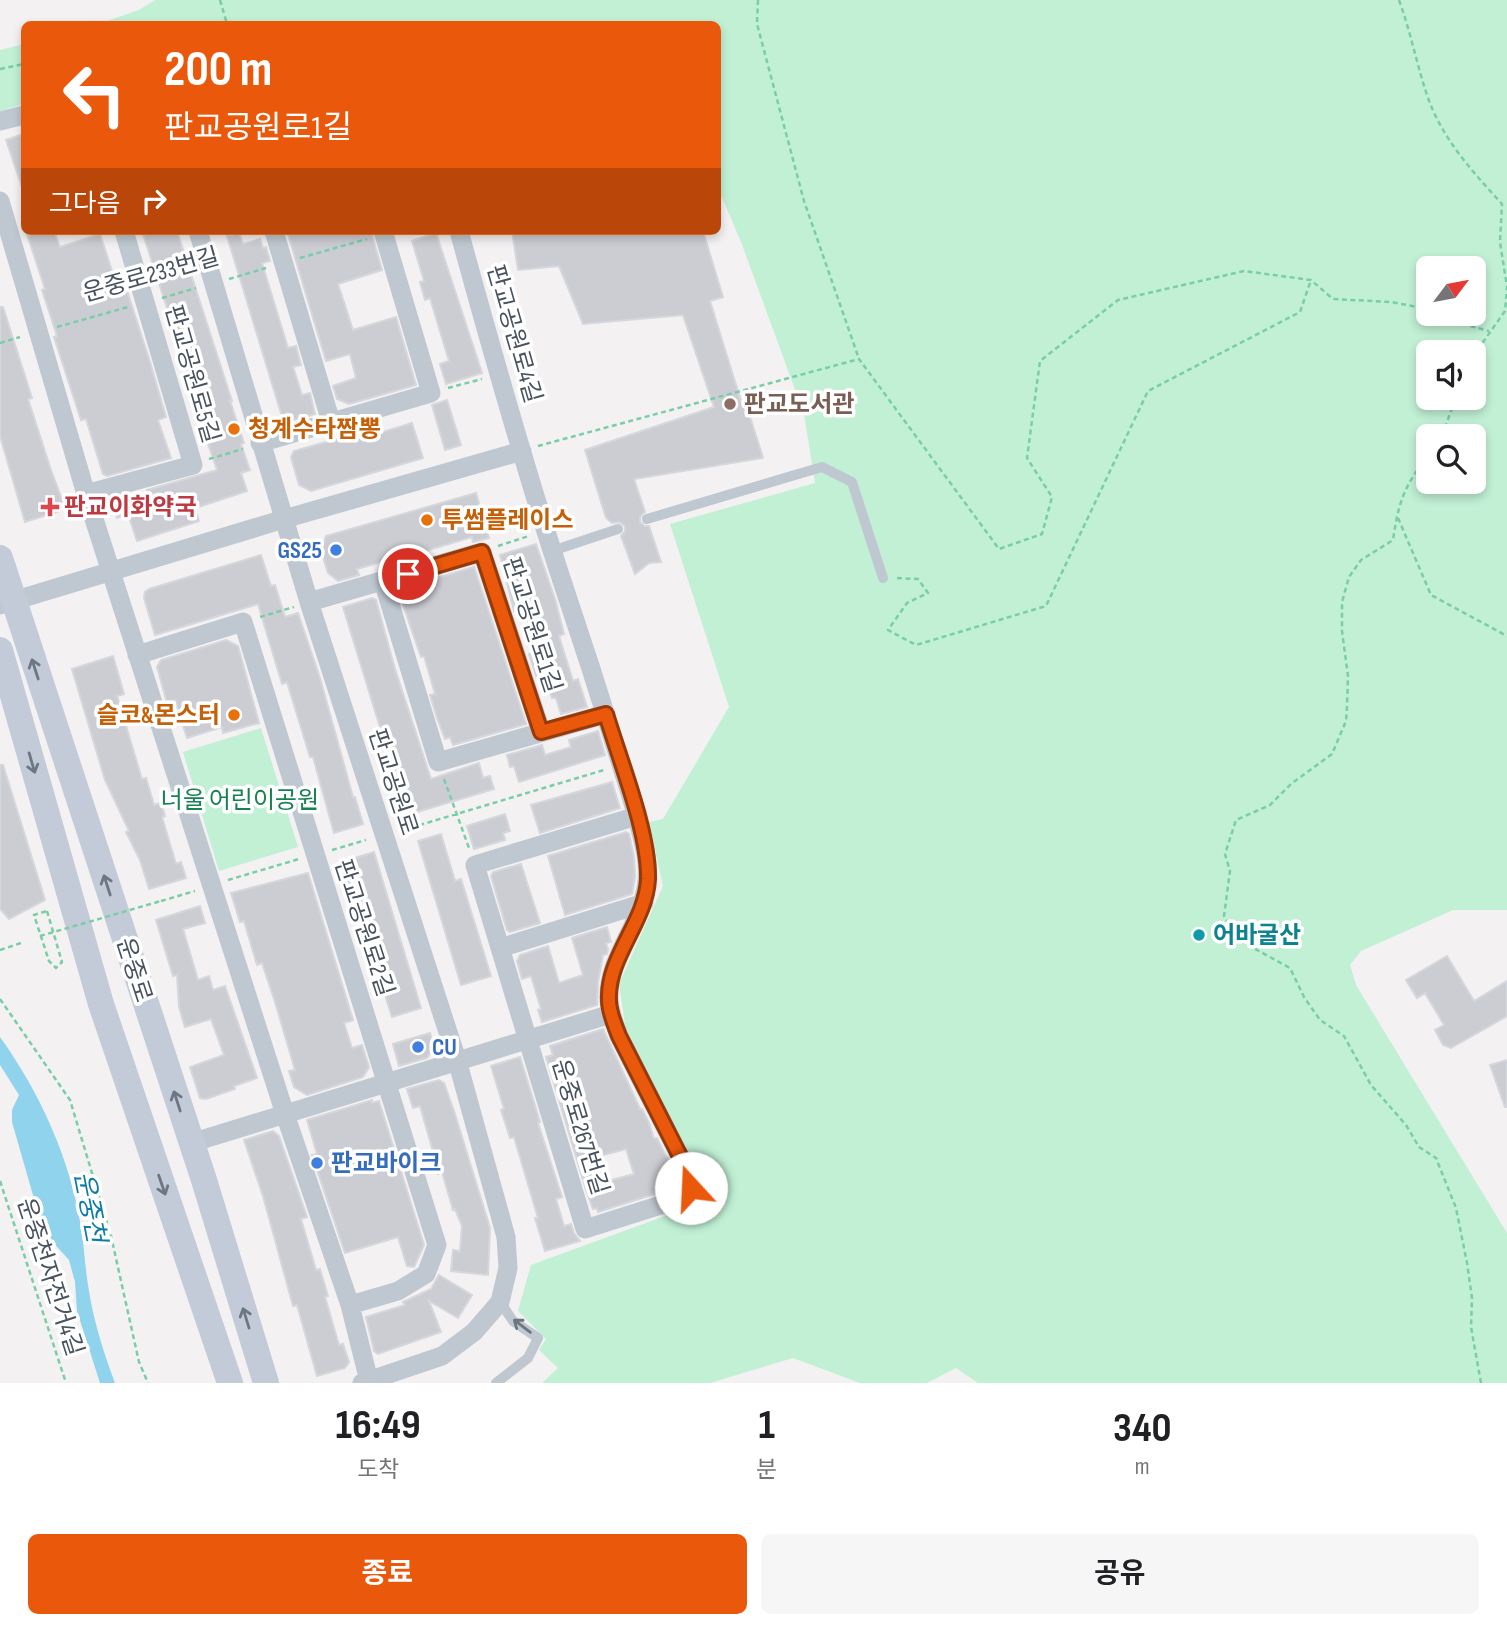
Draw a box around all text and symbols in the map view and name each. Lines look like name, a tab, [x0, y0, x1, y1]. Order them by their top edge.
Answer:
text: 200 m	[164, 41, 272, 100]
icon: left	[49, 49, 140, 140]
text: 판교공원로1길	[164, 109, 352, 148]
icon: right	[135, 182, 173, 220]
text: 그다음	[49, 189, 121, 220]
street label: 운중로233번길	[79, 242, 223, 308]
north arrow	[1416, 256, 1486, 326]
map controls	[1416, 256, 1486, 494]
street label: 판교공원로4길	[480, 262, 548, 406]
street label: 판교공원로5길	[158, 302, 226, 446]
button: sound	[1416, 340, 1486, 410]
place label: 판교도서관	[744, 390, 854, 419]
marker: 판교도서관	[722, 396, 738, 412]
place label: 청계수타짬뽕	[248, 415, 380, 444]
marker: 청계수타짬뽕	[226, 421, 242, 437]
button: search	[1416, 424, 1486, 494]
place label: 판교이화약국	[64, 493, 196, 522]
marker: 판교이화약국	[42, 499, 58, 515]
place label: 투썸플레이스	[441, 506, 573, 535]
marker: 투썸플레이스	[419, 512, 435, 528]
place label: GS25	[278, 536, 322, 565]
marker: GS25	[328, 542, 344, 558]
pin	[378, 544, 438, 604]
street label: 판교공원로1길	[496, 554, 568, 696]
icon: arrive	[389, 555, 427, 593]
one-way arrow	[28, 658, 40, 680]
place label: 슬코&몬스터	[97, 701, 220, 730]
marker: 슬코&몬스터	[226, 707, 242, 723]
street label: 판교공원로	[362, 725, 424, 839]
one-way arrow	[27, 751, 40, 773]
park label: 너울 어린이공원	[161, 786, 319, 815]
street label: 판교공원로2길	[328, 856, 400, 1000]
one-way arrow	[100, 874, 112, 896]
place label: 어바굴산	[1213, 921, 1301, 950]
marker: 어바굴산	[1191, 927, 1207, 943]
street label: 운중로	[110, 934, 158, 1006]
place label: CU	[432, 1033, 457, 1062]
marker: CU	[410, 1039, 426, 1055]
street label: 운중로267번길	[546, 1056, 614, 1198]
one-way arrow	[170, 1090, 183, 1112]
place label: 판교바이크	[331, 1149, 441, 1178]
position arrow	[654, 1151, 728, 1225]
marker: 판교바이크	[309, 1155, 325, 1171]
water label: 운중천	[67, 1169, 112, 1248]
one-way arrow	[156, 1174, 169, 1196]
street label: 운중천자전거4길	[11, 1194, 89, 1360]
one-way arrow	[239, 1307, 251, 1329]
one-way arrow	[513, 1319, 532, 1334]
text: 16:49	[336, 1400, 421, 1451]
text: 1	[759, 1400, 775, 1451]
text: 340	[1113, 1403, 1171, 1454]
text: m	[1135, 1453, 1150, 1481]
text: 도착	[357, 1456, 399, 1484]
text: 분	[756, 1456, 777, 1484]
button: 종료	[28, 1534, 747, 1614]
button: 공유	[761, 1534, 1479, 1614]

